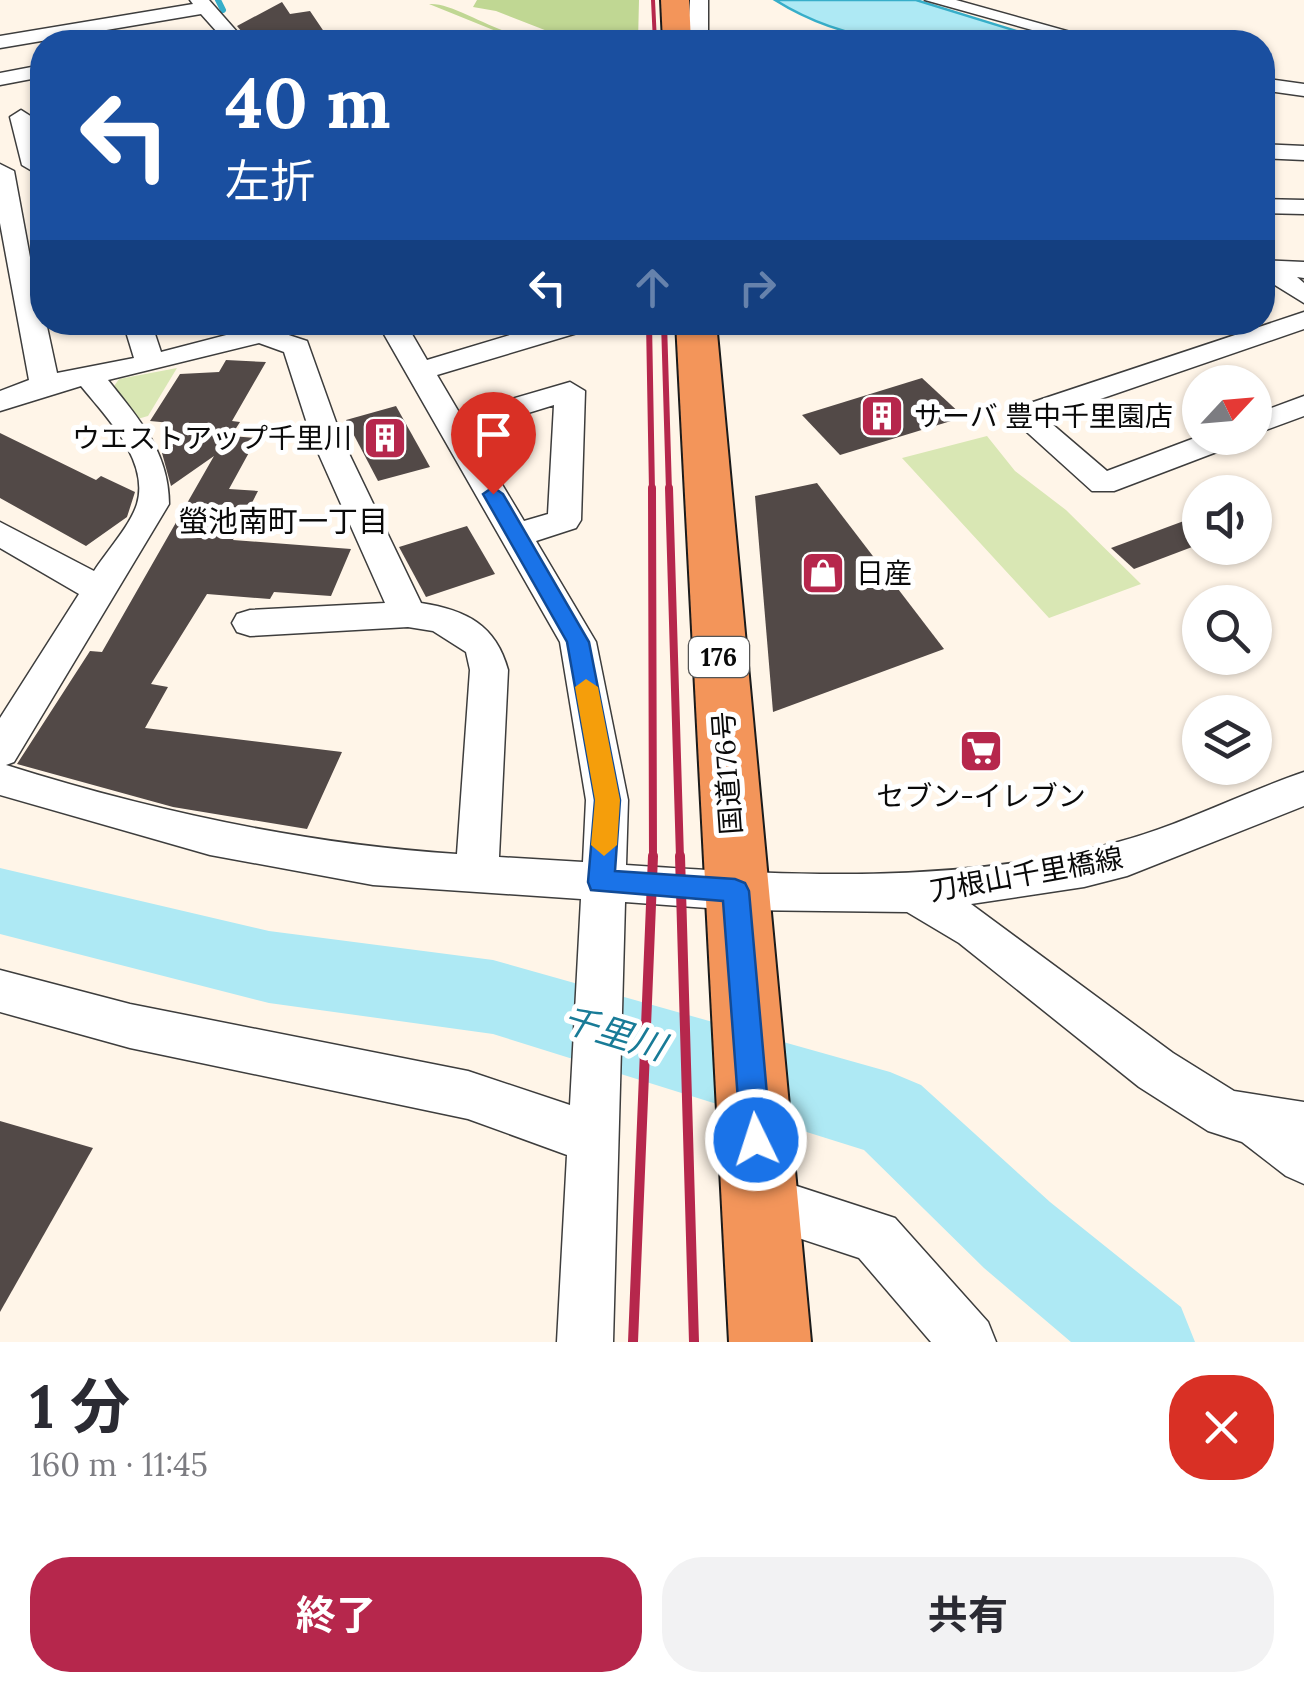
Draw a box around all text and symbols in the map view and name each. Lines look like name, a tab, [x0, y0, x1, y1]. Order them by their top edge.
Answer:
text: 40 m	[225, 58, 391, 147]
icon: left	[60, 70, 190, 200]
text: 左折	[225, 152, 315, 209]
icon: left	[520, 260, 575, 315]
icon: ahead	[625, 260, 680, 315]
icon: right	[730, 260, 785, 315]
north arrow	[1182, 365, 1272, 455]
map controls	[1182, 365, 1272, 785]
pin	[451, 392, 536, 495]
building icon: サーバ 豊中千里園店	[859, 393, 905, 439]
place label: サーバ 豊中千里園店	[914, 398, 1173, 434]
icon: arrive	[466, 407, 521, 462]
building icon: ウエストアップ千里川	[362, 415, 408, 461]
place label: ウエストアップ千里川	[72, 420, 352, 456]
button: sound	[1182, 475, 1272, 565]
district label: 螢池南町一丁目	[178, 502, 388, 540]
shop icon: 日産	[800, 550, 846, 596]
place label: 日産	[856, 555, 912, 591]
button: search	[1182, 585, 1272, 675]
road number: 176	[689, 637, 749, 677]
button: layers	[1182, 695, 1272, 785]
street label: 国道176号	[705, 710, 749, 836]
supermarket icon: セブン-イレブン	[958, 728, 1004, 774]
place label: セブン-イレブン	[876, 778, 1086, 814]
street label: 刀根山千里橋線	[926, 839, 1126, 909]
water label: 千里川	[557, 996, 675, 1071]
position arrow	[704, 1088, 808, 1192]
text: 1 分	[30, 1368, 130, 1444]
button: close	[1169, 1375, 1274, 1480]
text: 160 m · 11:45	[30, 1444, 208, 1485]
button: 終了	[30, 1557, 642, 1672]
button: 共有	[662, 1557, 1274, 1672]

